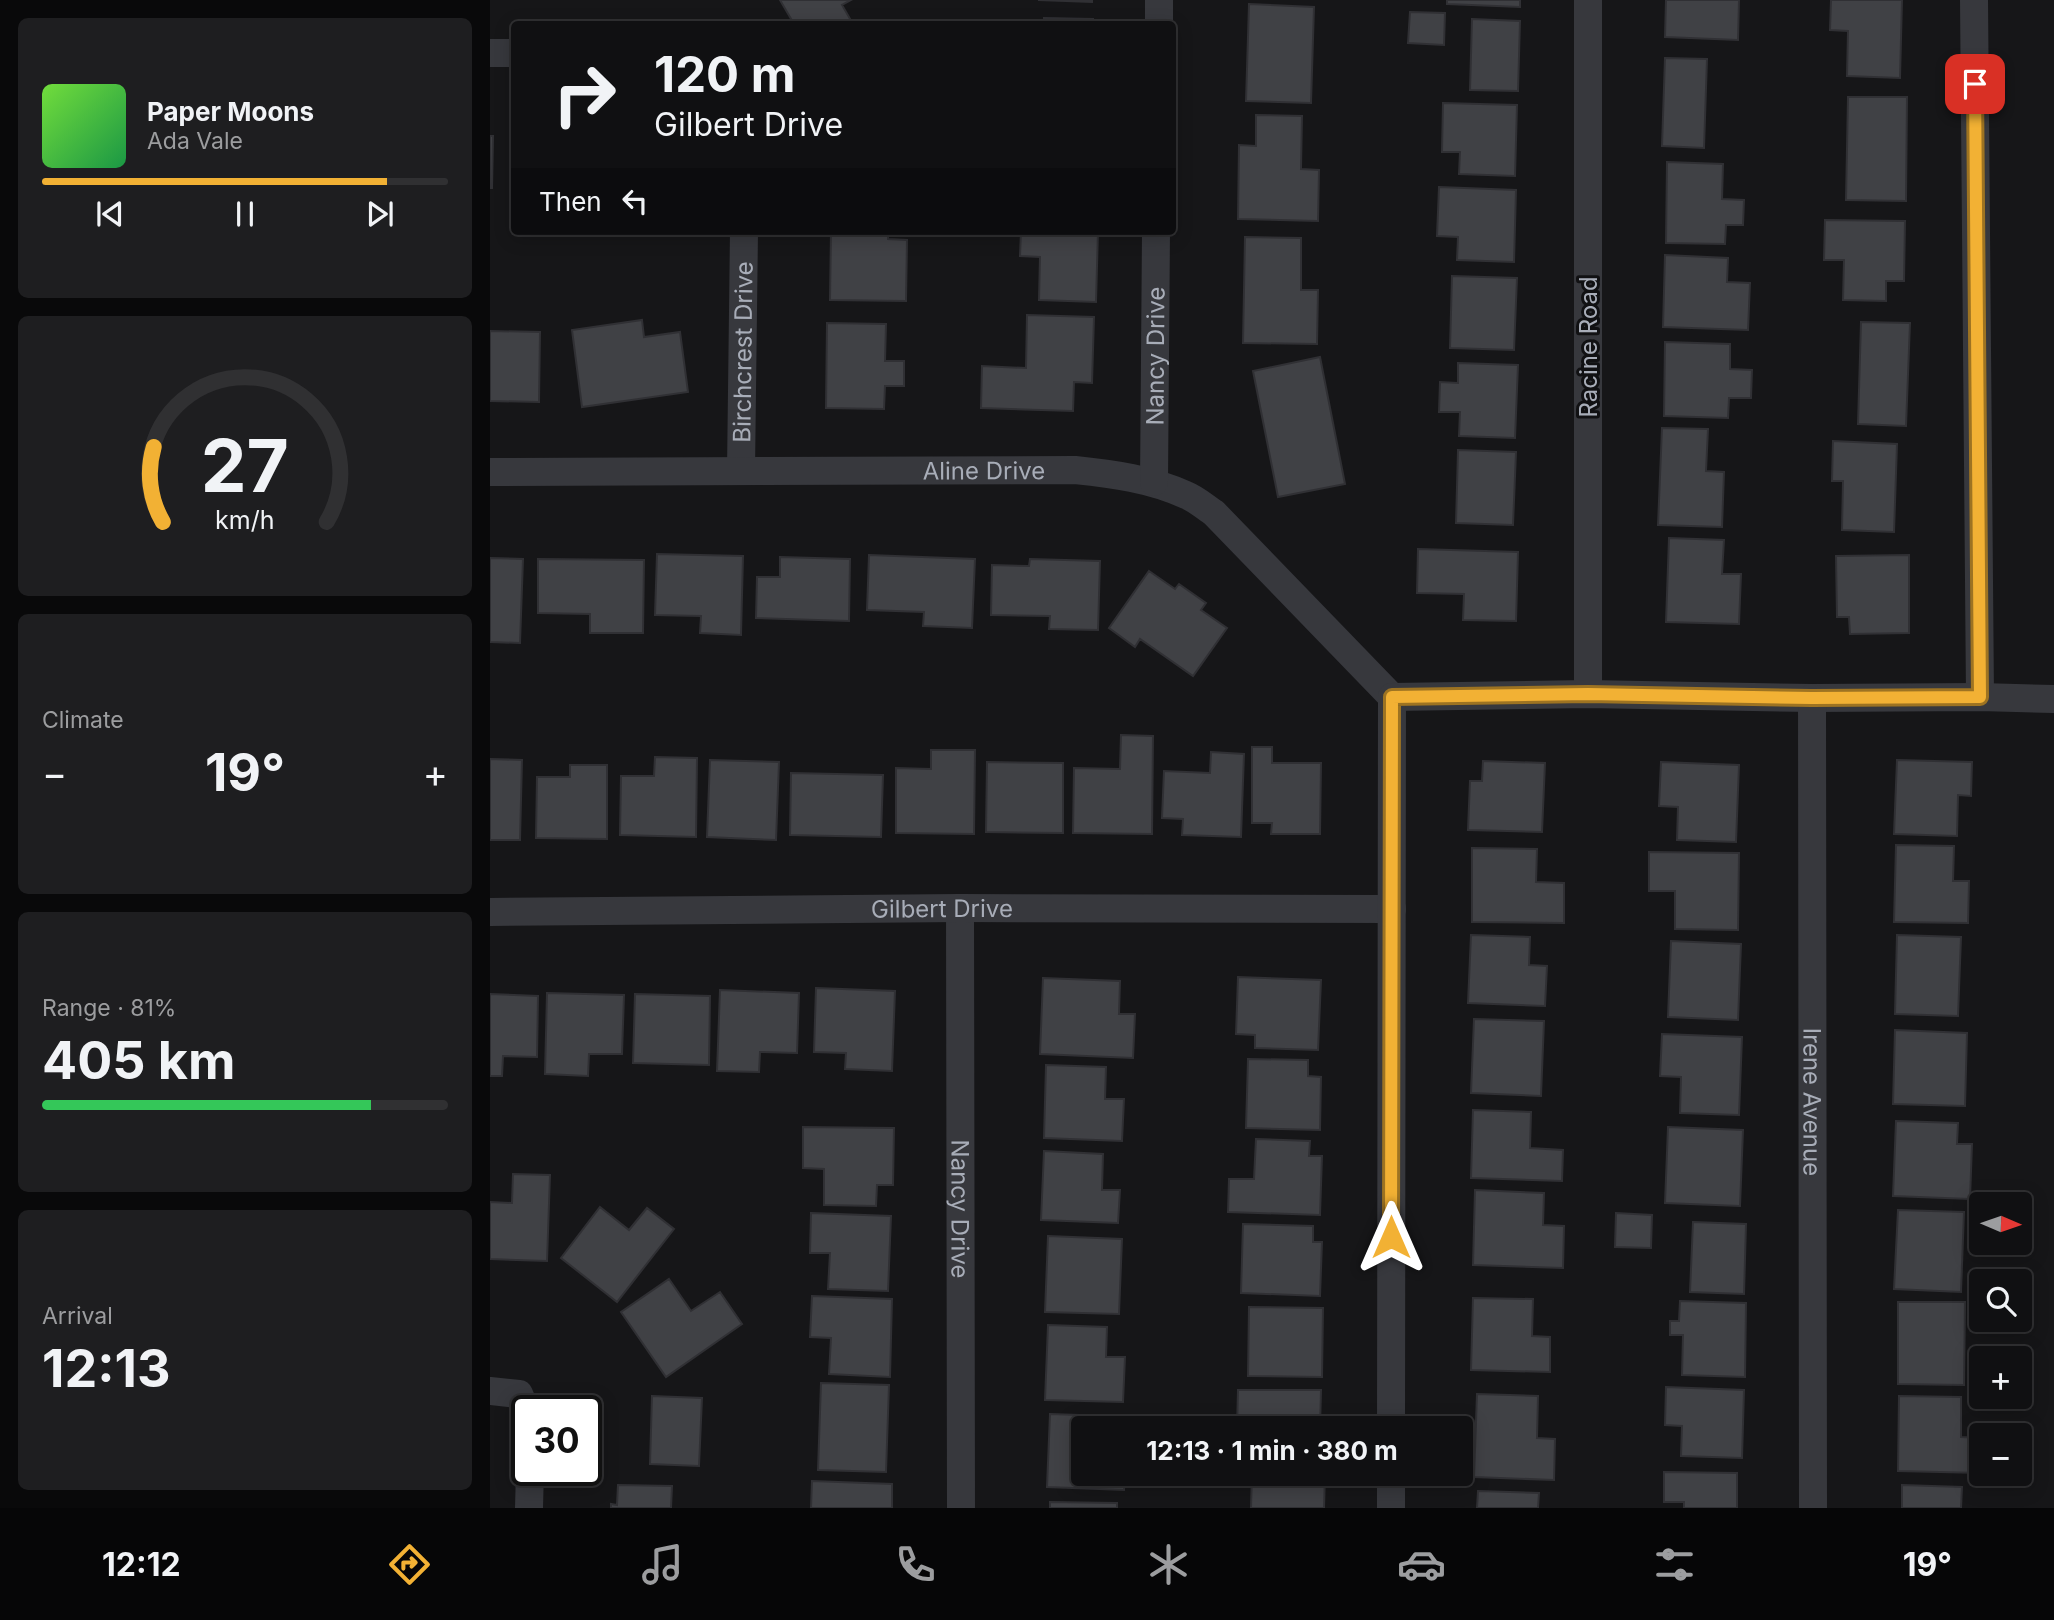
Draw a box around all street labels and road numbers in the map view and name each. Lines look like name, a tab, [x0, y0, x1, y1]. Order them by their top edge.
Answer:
street label: Birchcrest Drive	[727, 261, 758, 443]
street label: Racine Road	[1574, 276, 1603, 418]
street label: Nancy Drive	[1140, 286, 1170, 426]
street label: Aline Drive	[923, 456, 1045, 485]
street label: Gilbert Drive	[871, 893, 1013, 923]
street label: Irene Avenue	[1798, 1028, 1827, 1176]
street label: Nancy Drive	[946, 1140, 975, 1278]

